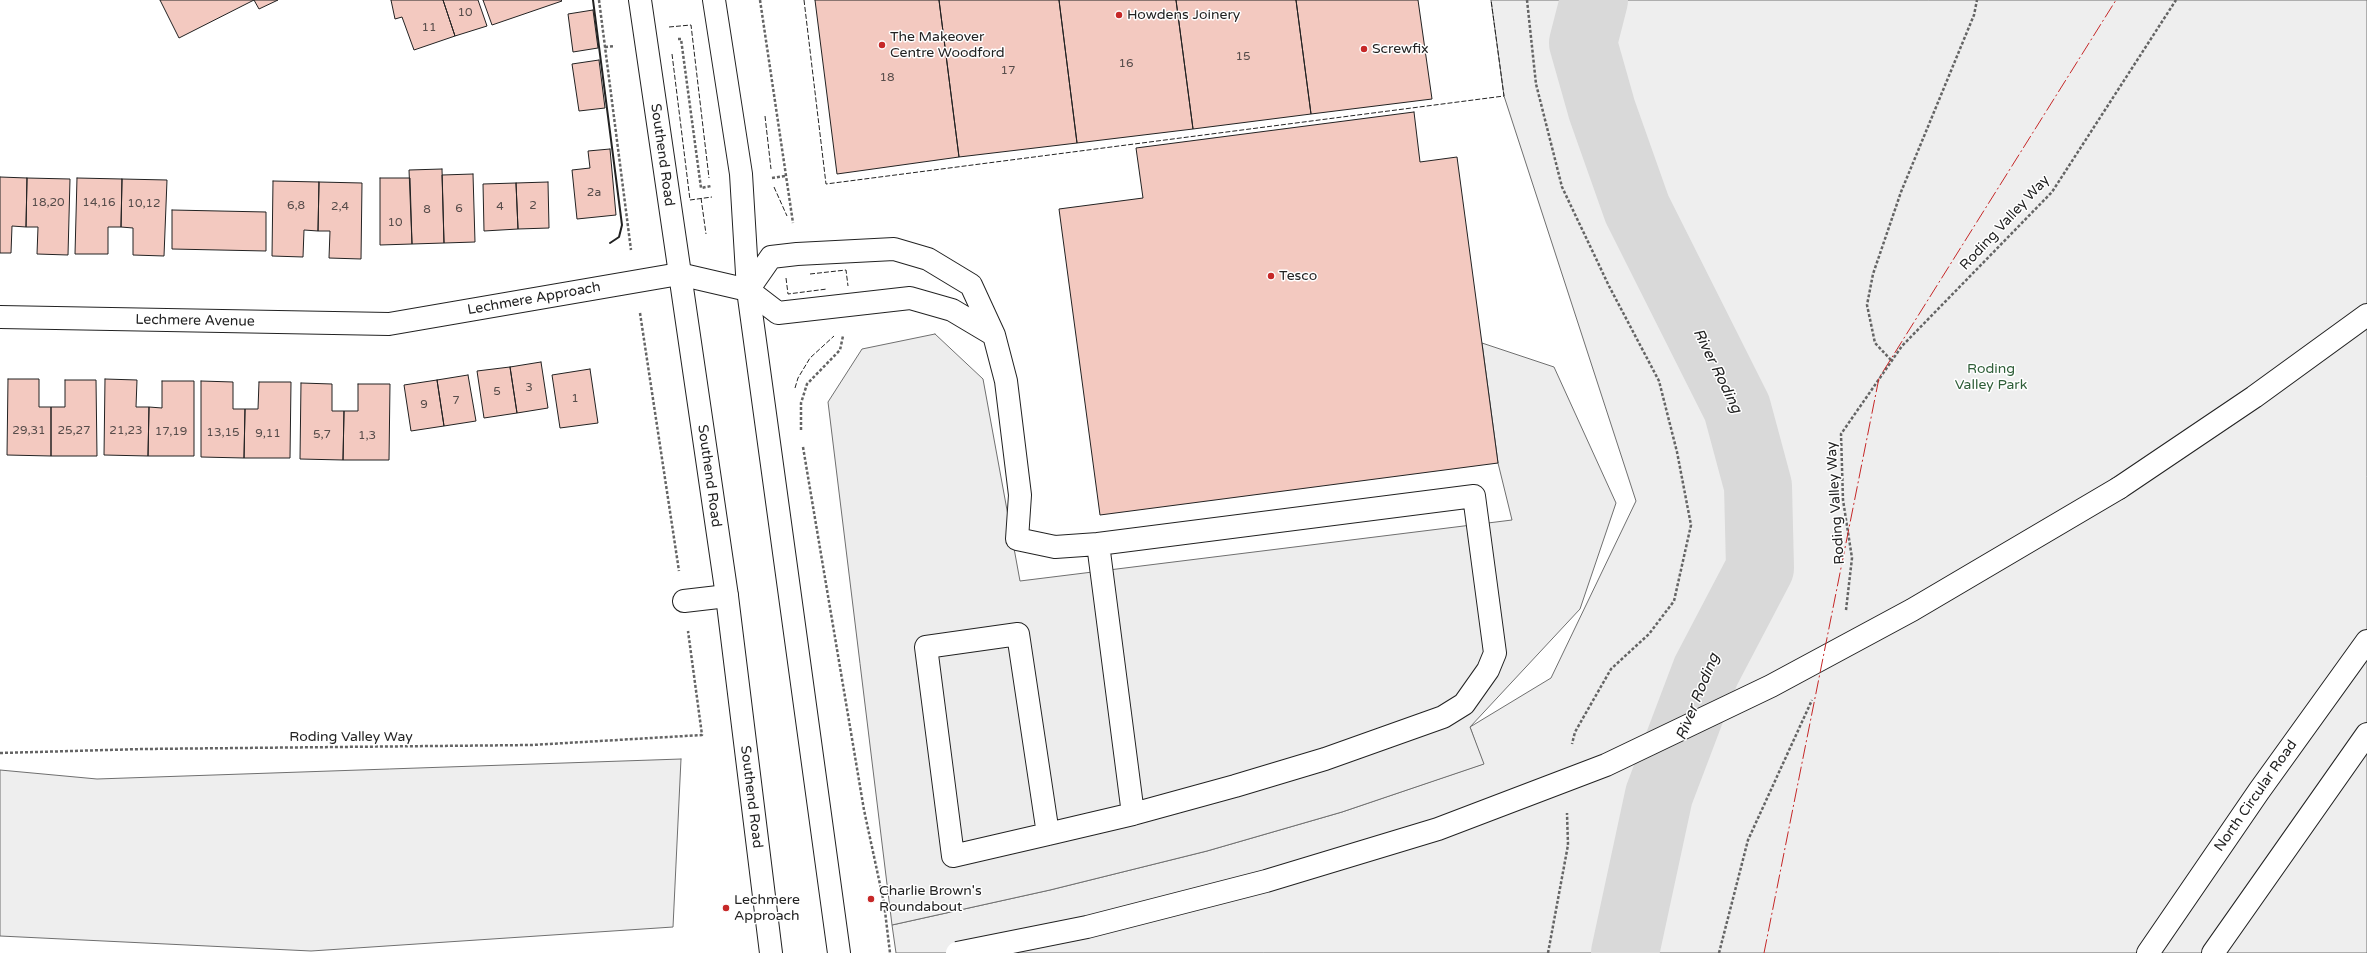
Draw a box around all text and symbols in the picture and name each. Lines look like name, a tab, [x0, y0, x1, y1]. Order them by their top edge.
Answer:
house number: 10	[457, 6, 473, 20]
place label: Howdens Joinery	[1127, 7, 1240, 23]
marker: Howdens Joinery	[1114, 10, 1124, 20]
house number: 11	[421, 21, 437, 35]
place label: The Makeover Centre Woodford	[890, 29, 1005, 62]
marker: The Makeover Centre Woodford	[877, 40, 887, 50]
place label: Screwfix	[1372, 41, 1429, 57]
marker: Screwfix	[1359, 44, 1369, 54]
house number: 15	[1235, 50, 1251, 64]
house number: 16	[1118, 57, 1134, 71]
house number: 17	[1000, 64, 1016, 78]
house number: 18	[879, 71, 895, 85]
street label: Southend Road	[646, 103, 678, 207]
street label: Roding Valley Way	[1957, 172, 2053, 274]
house number: 2a	[587, 186, 601, 200]
house number: 18,20	[31, 196, 65, 210]
house number: 14,16	[82, 196, 116, 210]
house number: 10,12	[127, 197, 161, 211]
house number: 6,8	[287, 199, 305, 213]
house number: 2	[529, 199, 537, 213]
house number: 2,4	[331, 200, 349, 214]
house number: 4	[496, 200, 504, 214]
house number: 6	[455, 202, 463, 216]
house number: 8	[423, 203, 431, 217]
house number: 10	[387, 216, 403, 230]
place label: Tesco	[1279, 268, 1317, 284]
marker: Tesco	[1266, 271, 1276, 281]
street label: Lechmere Approach	[466, 279, 602, 319]
street label: Lechmere Avenue	[135, 312, 255, 330]
water label: River Roding	[1689, 326, 1745, 416]
park label: Roding Valley Park	[1955, 361, 2027, 394]
house number: 3	[525, 381, 533, 395]
house number: 5	[493, 385, 501, 399]
house number: 1	[571, 392, 579, 406]
house number: 7	[452, 394, 460, 408]
house number: 9	[420, 398, 428, 412]
house number: 29,31	[12, 424, 46, 438]
house number: 25,27	[57, 424, 91, 438]
house number: 21,23	[109, 424, 143, 438]
street label: Southend Road	[693, 424, 725, 528]
house number: 17,19	[155, 425, 187, 439]
house number: 13,15	[206, 426, 240, 440]
house number: 9,11	[255, 427, 281, 441]
house number: 5,7	[313, 428, 331, 442]
house number: 1,3	[358, 429, 376, 443]
street label: Roding Valley Way	[1823, 441, 1849, 565]
water label: River Roding	[1672, 651, 1724, 743]
street label: Roding Valley Way	[289, 729, 413, 745]
street label: North Circular Road	[2211, 737, 2301, 855]
street label: Southend Road	[736, 745, 766, 849]
place label: Charlie Brown's Roundabout	[879, 883, 982, 916]
place label: Lechmere Approach	[734, 892, 800, 924]
marker: Charlie Brown's Roundabout	[866, 894, 876, 904]
marker: Lechmere Approach	[721, 903, 731, 913]

